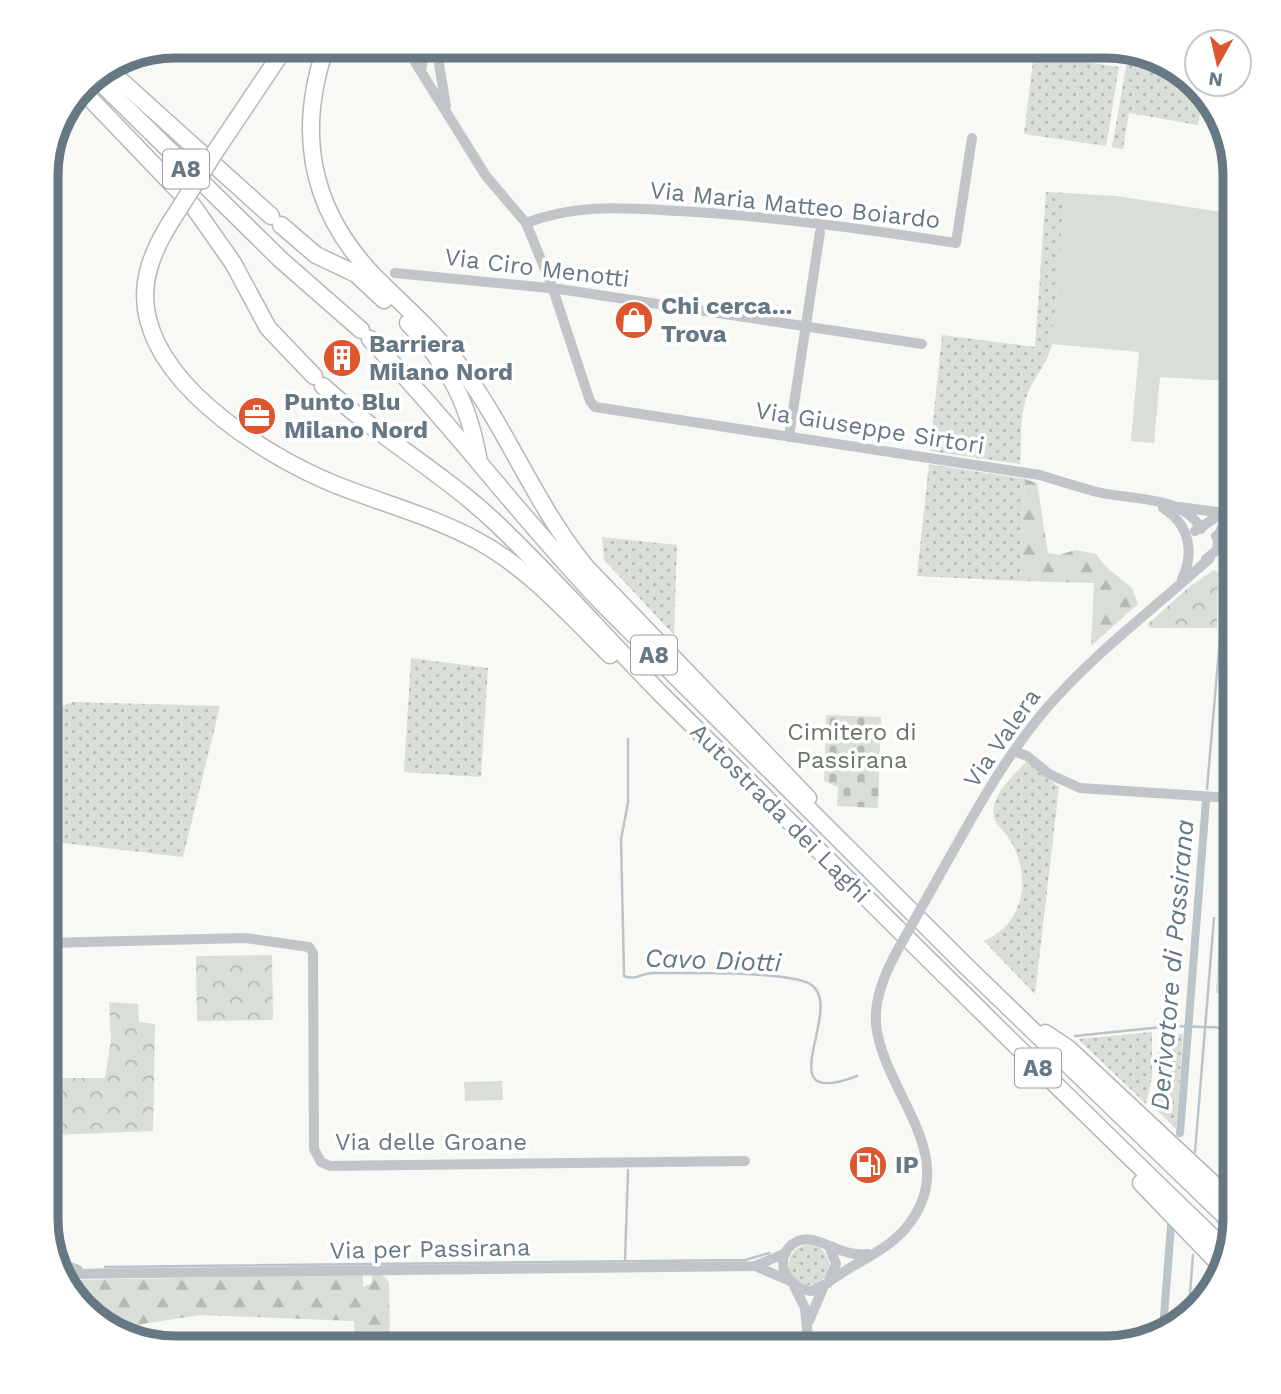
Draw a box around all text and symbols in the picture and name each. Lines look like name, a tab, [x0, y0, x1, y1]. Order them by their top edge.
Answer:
north arrow	[1183, 28, 1253, 98]
text: N	[1207, 67, 1224, 92]
road number: A8	[163, 150, 209, 188]
street label: Via Maria Matteo Boiardo	[648, 176, 942, 234]
street label: Via Ciro Menotti	[443, 243, 631, 293]
place label: Chi cerca... Trova	[661, 292, 793, 348]
shop icon: Chi cerca... Trova	[613, 299, 655, 341]
place label: Barriera Milano Nord	[369, 330, 513, 386]
building icon: Barriera Milano Nord	[321, 337, 363, 379]
place label: Punto Blu Milano Nord	[284, 388, 428, 444]
office icon: Punto Blu Milano Nord	[236, 395, 278, 437]
street label: Via Giuseppe Sirtori	[753, 396, 987, 460]
road number: A8	[631, 636, 677, 674]
street label: Via Valera	[958, 683, 1046, 793]
street label: Autostrada dei Laghi	[684, 717, 876, 909]
park label: Cimitero di Passirana	[787, 718, 917, 774]
water label: Derivatore di Passirana	[1144, 818, 1200, 1112]
water label: Cavo Diotti	[644, 943, 783, 977]
road number: A8	[1015, 1049, 1061, 1088]
street label: Via delle Groane	[335, 1128, 527, 1156]
fuel station icon: IP	[847, 1144, 889, 1186]
place label: IP	[895, 1151, 919, 1179]
street label: Via per Passirana	[329, 1233, 531, 1265]

